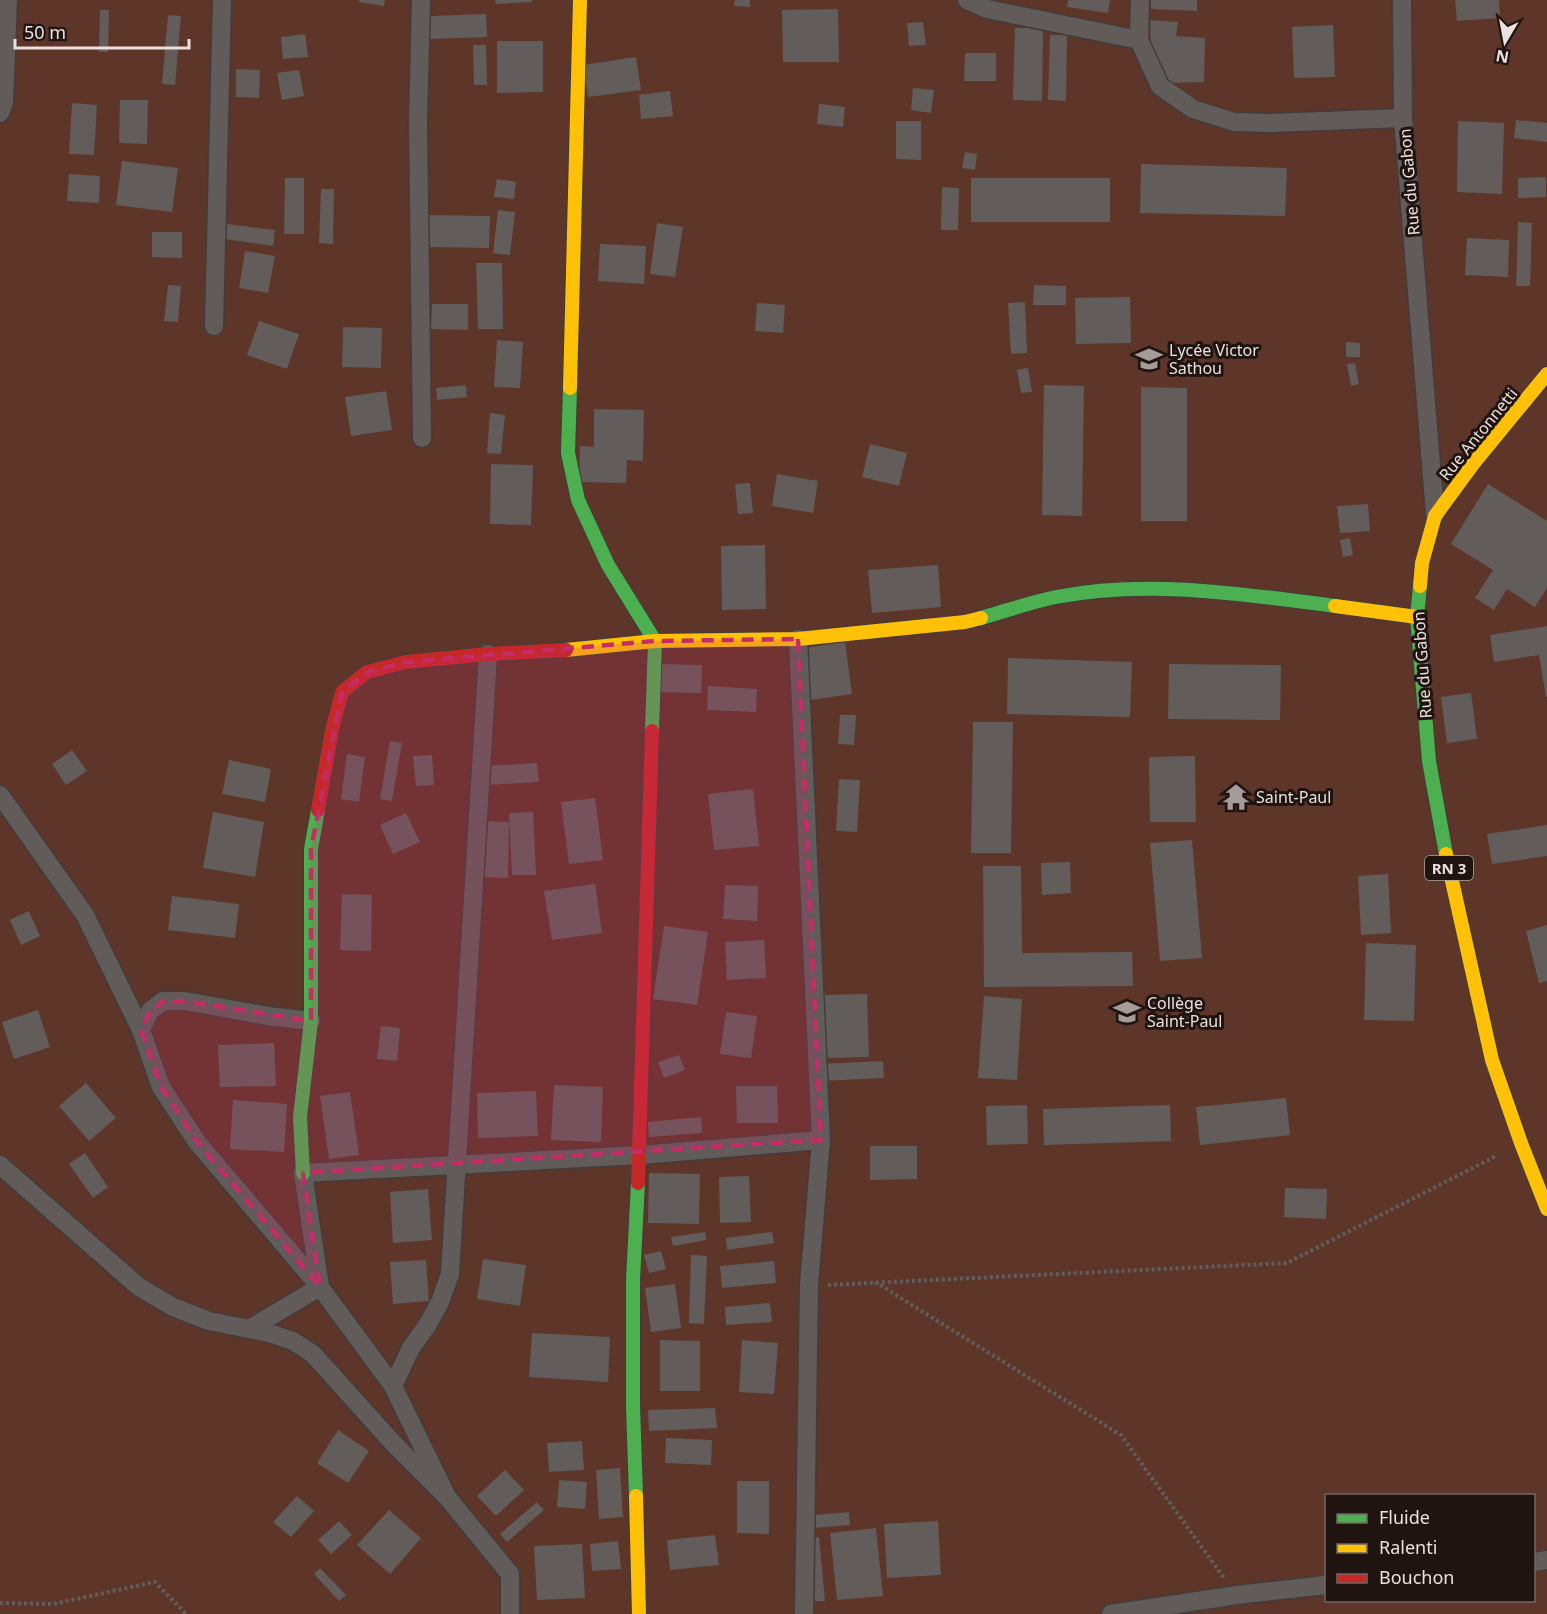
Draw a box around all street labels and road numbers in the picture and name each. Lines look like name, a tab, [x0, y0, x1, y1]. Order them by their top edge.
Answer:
street label: Rue du Gabon	[1393, 128, 1425, 236]
street label: Rue Antonnetti	[1434, 383, 1522, 485]
street label: Rue du Gabon	[1407, 611, 1437, 719]
road number: RN 3	[1425, 856, 1473, 880]

